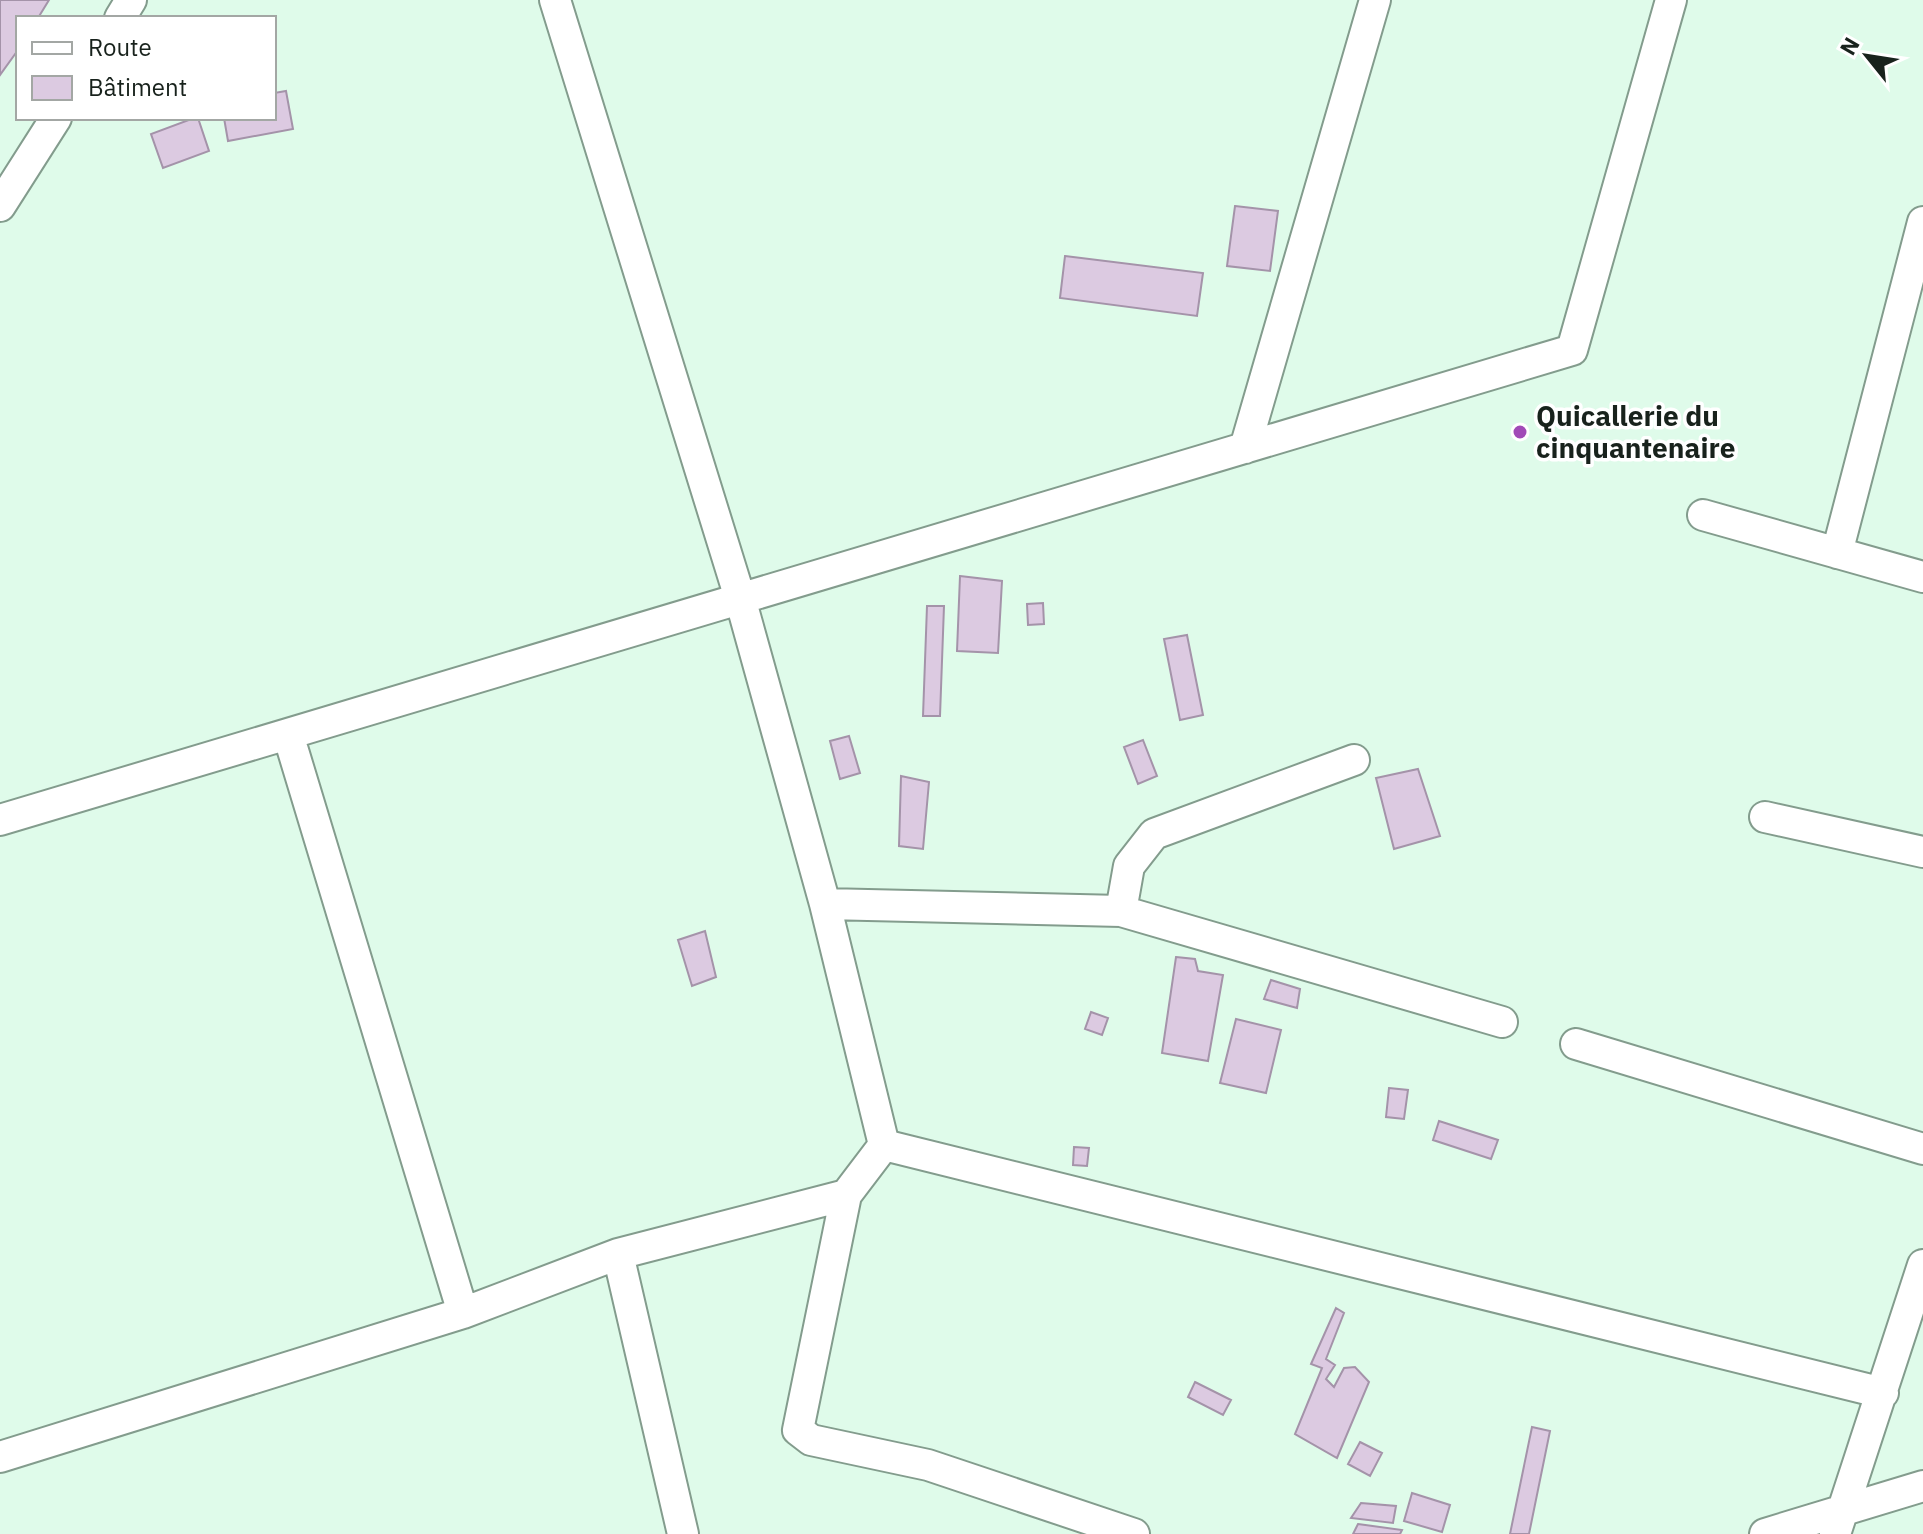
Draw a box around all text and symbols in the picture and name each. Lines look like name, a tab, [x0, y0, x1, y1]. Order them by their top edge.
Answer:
legend	[16, 16, 276, 120]
north arrow	[1827, 16, 1907, 96]
text: Route	[88, 31, 152, 63]
text: N	[1833, 32, 1866, 60]
text: Bâtiment	[88, 71, 187, 103]
place label: Quicallerie du cinquantenaire	[1536, 397, 1735, 466]
marker: Quicallerie du cinquantenaire	[1511, 423, 1529, 441]

